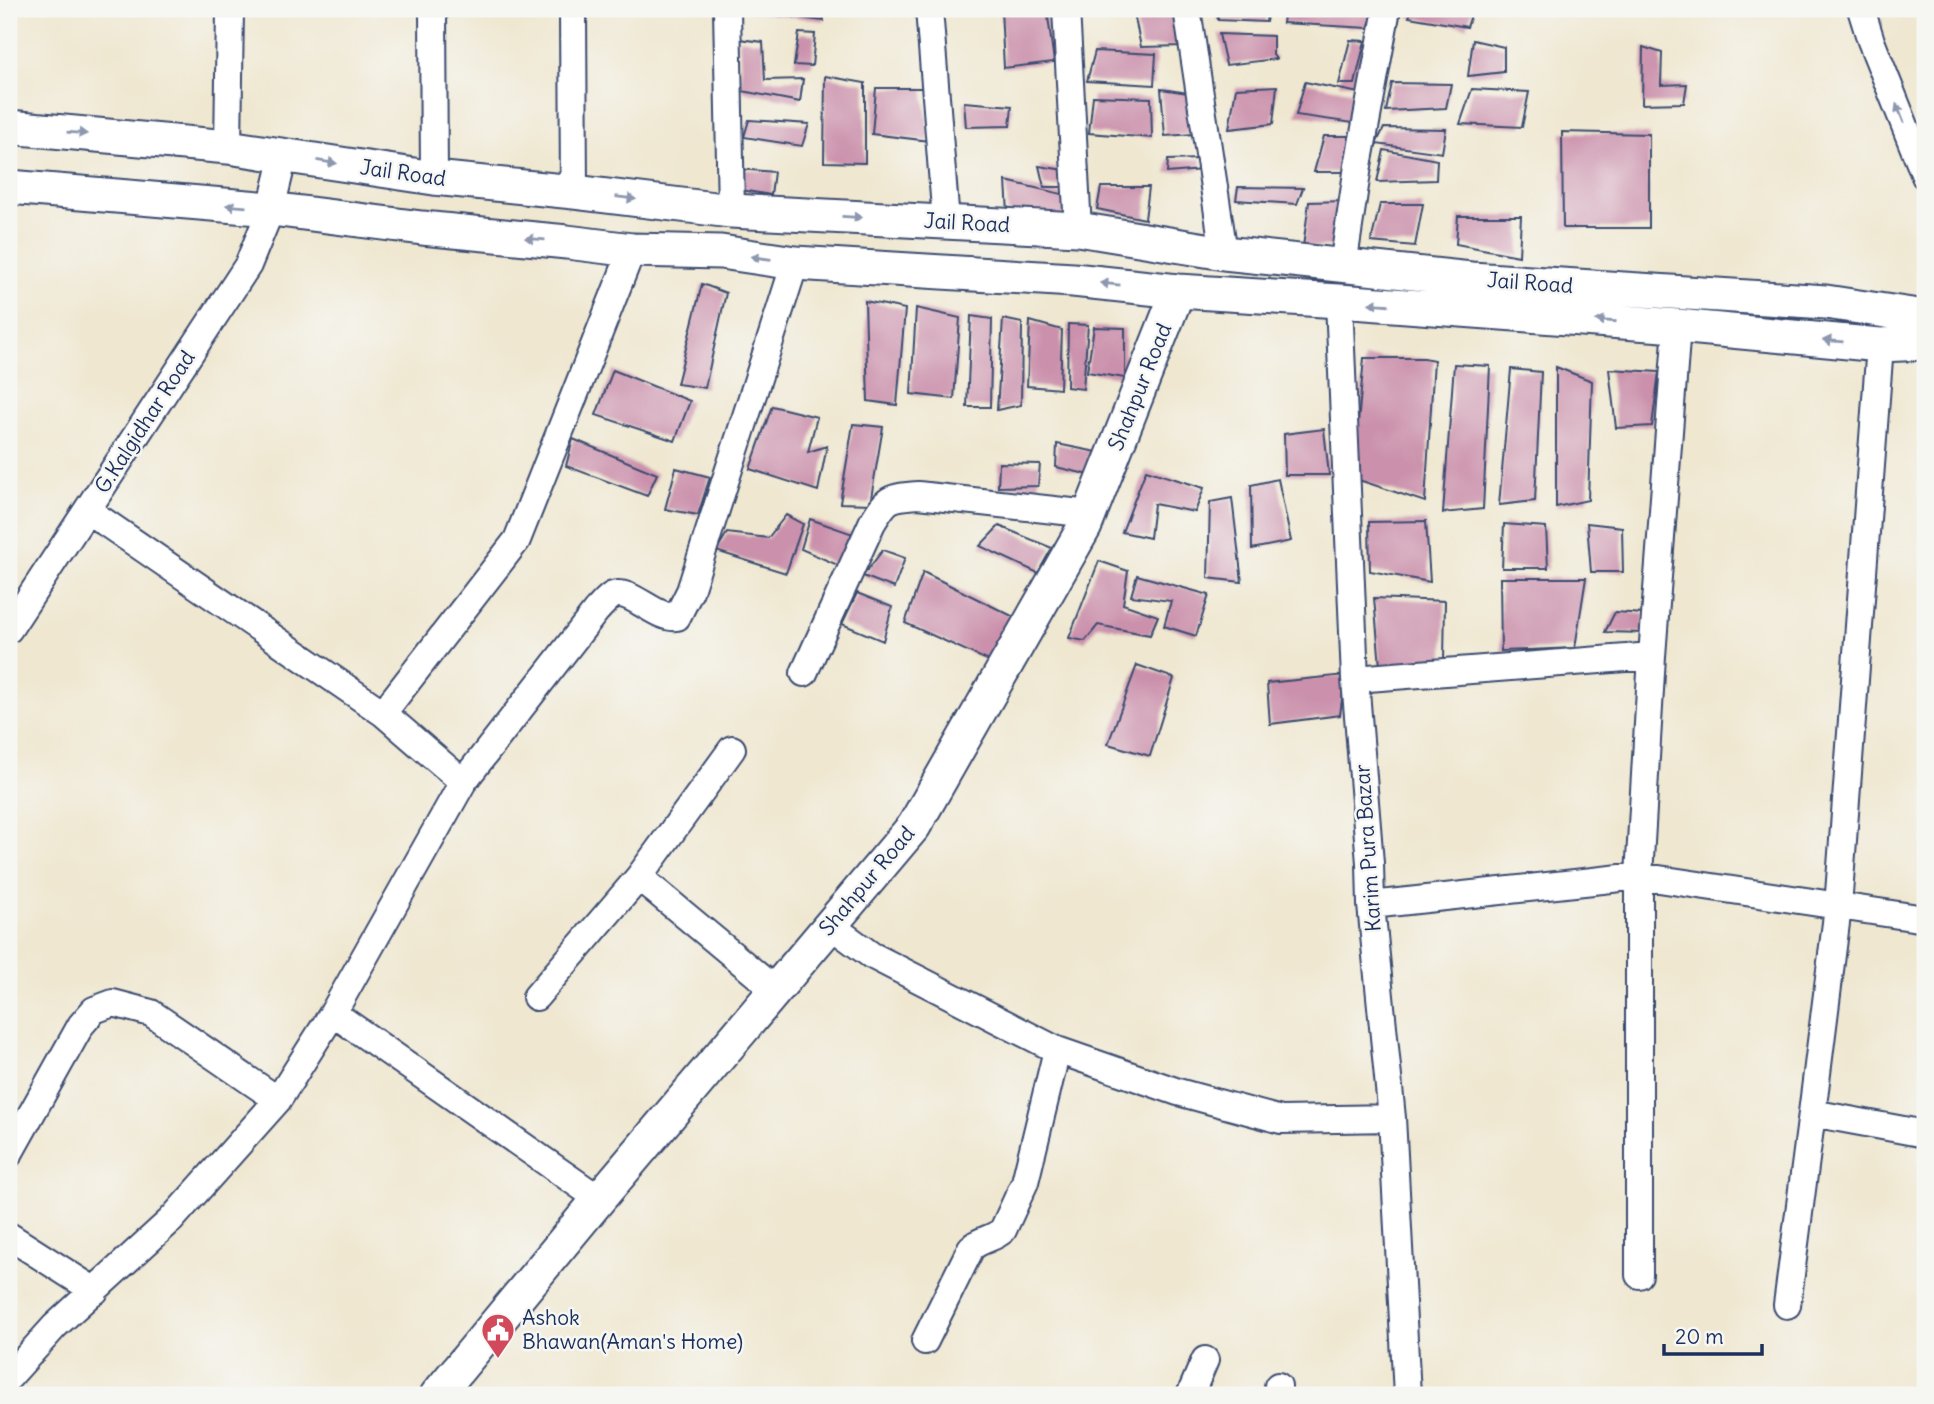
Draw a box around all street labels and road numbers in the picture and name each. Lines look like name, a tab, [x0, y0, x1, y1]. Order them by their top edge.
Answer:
street label: Jail Road	[358, 153, 448, 192]
street label: Jail Road	[923, 207, 1011, 238]
street label: Jail Road	[1486, 266, 1574, 299]
street label: Shahpur Road	[1102, 319, 1177, 454]
street label: G.Kalgidhar Road	[88, 345, 201, 498]
street label: Karim Pura Bazar	[1348, 763, 1387, 933]
street label: Shahpur Road	[813, 820, 920, 941]

